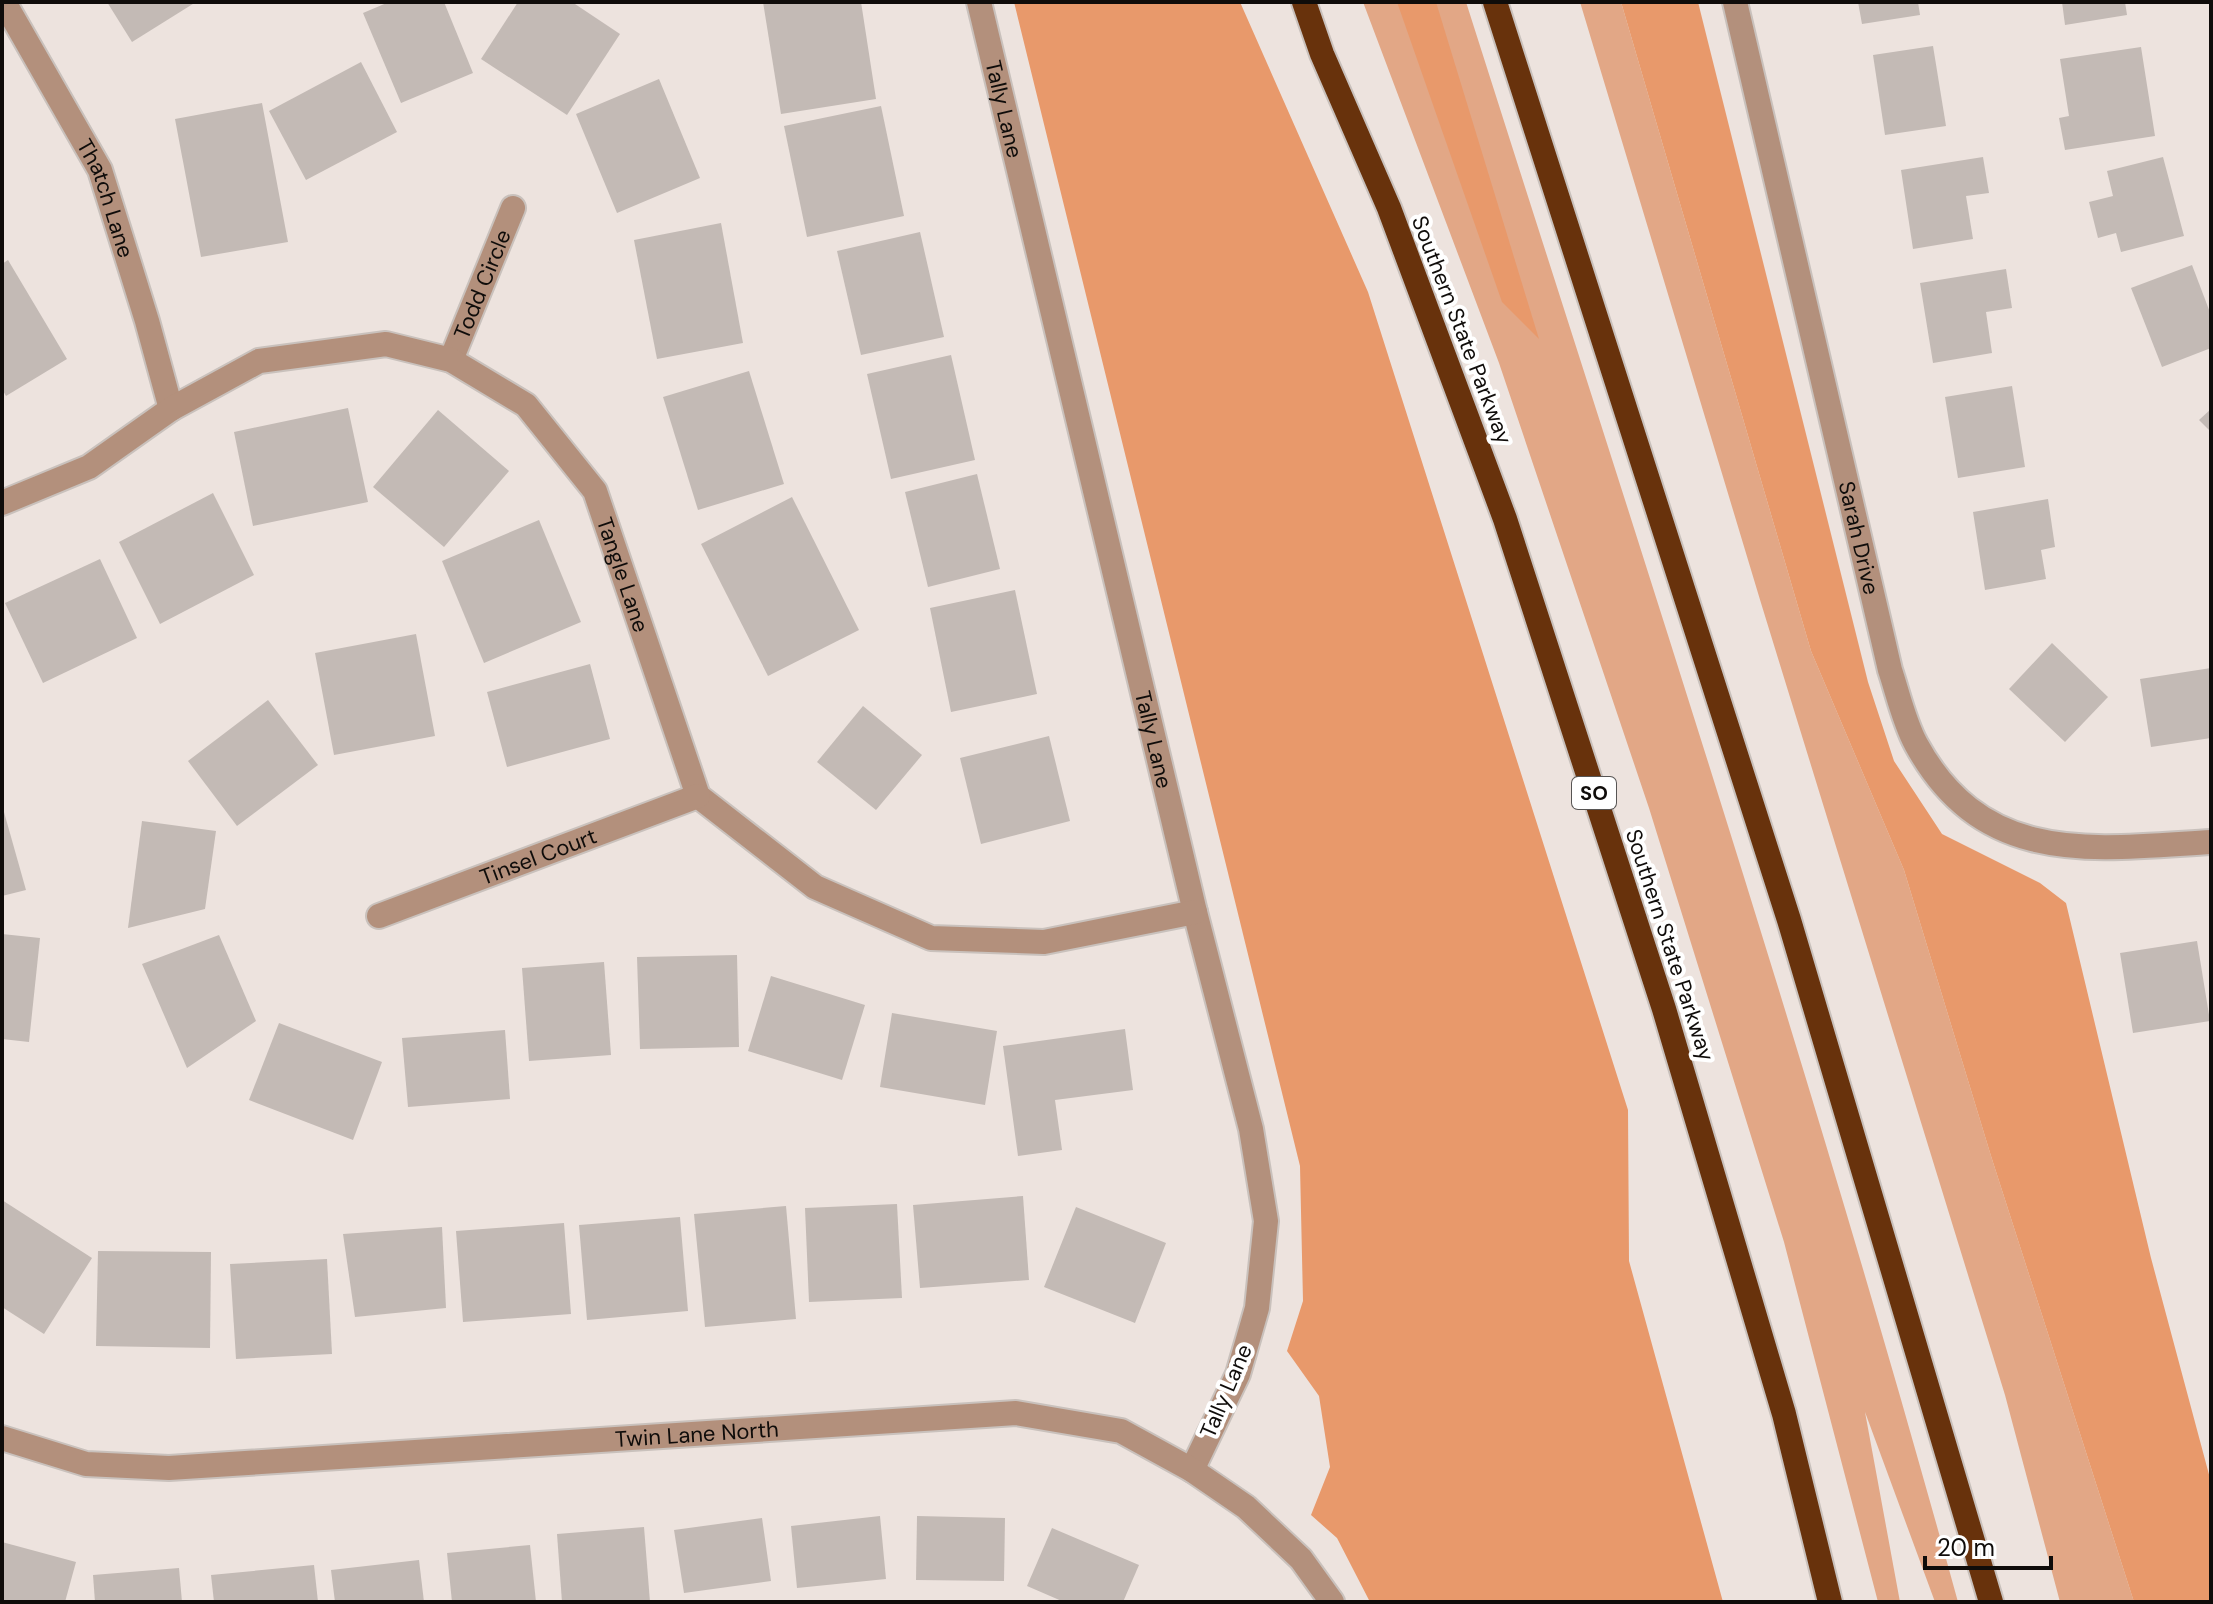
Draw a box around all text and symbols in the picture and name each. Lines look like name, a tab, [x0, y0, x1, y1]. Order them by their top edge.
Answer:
street label: Tally Lane	[979, 57, 1030, 161]
street label: Thatch Lane	[71, 133, 141, 261]
street label: Southern State Parkway	[1405, 212, 1519, 448]
street label: Todd Circle	[447, 225, 517, 343]
street label: Sarah Drive	[1832, 478, 1886, 597]
street label: Tangle Lane	[590, 513, 656, 636]
street label: Tally Lane	[1128, 688, 1180, 791]
road number: SO	[1572, 777, 1616, 809]
street label: Tinsel Court	[476, 821, 601, 891]
street label: Southern State Parkway	[1619, 825, 1721, 1065]
street label: Tally Lane	[1193, 1340, 1259, 1442]
street label: Twin Lane North	[614, 1414, 780, 1454]
scale bar	[1925, 1520, 2051, 1570]
text: 20 m	[1937, 1532, 1995, 1563]

